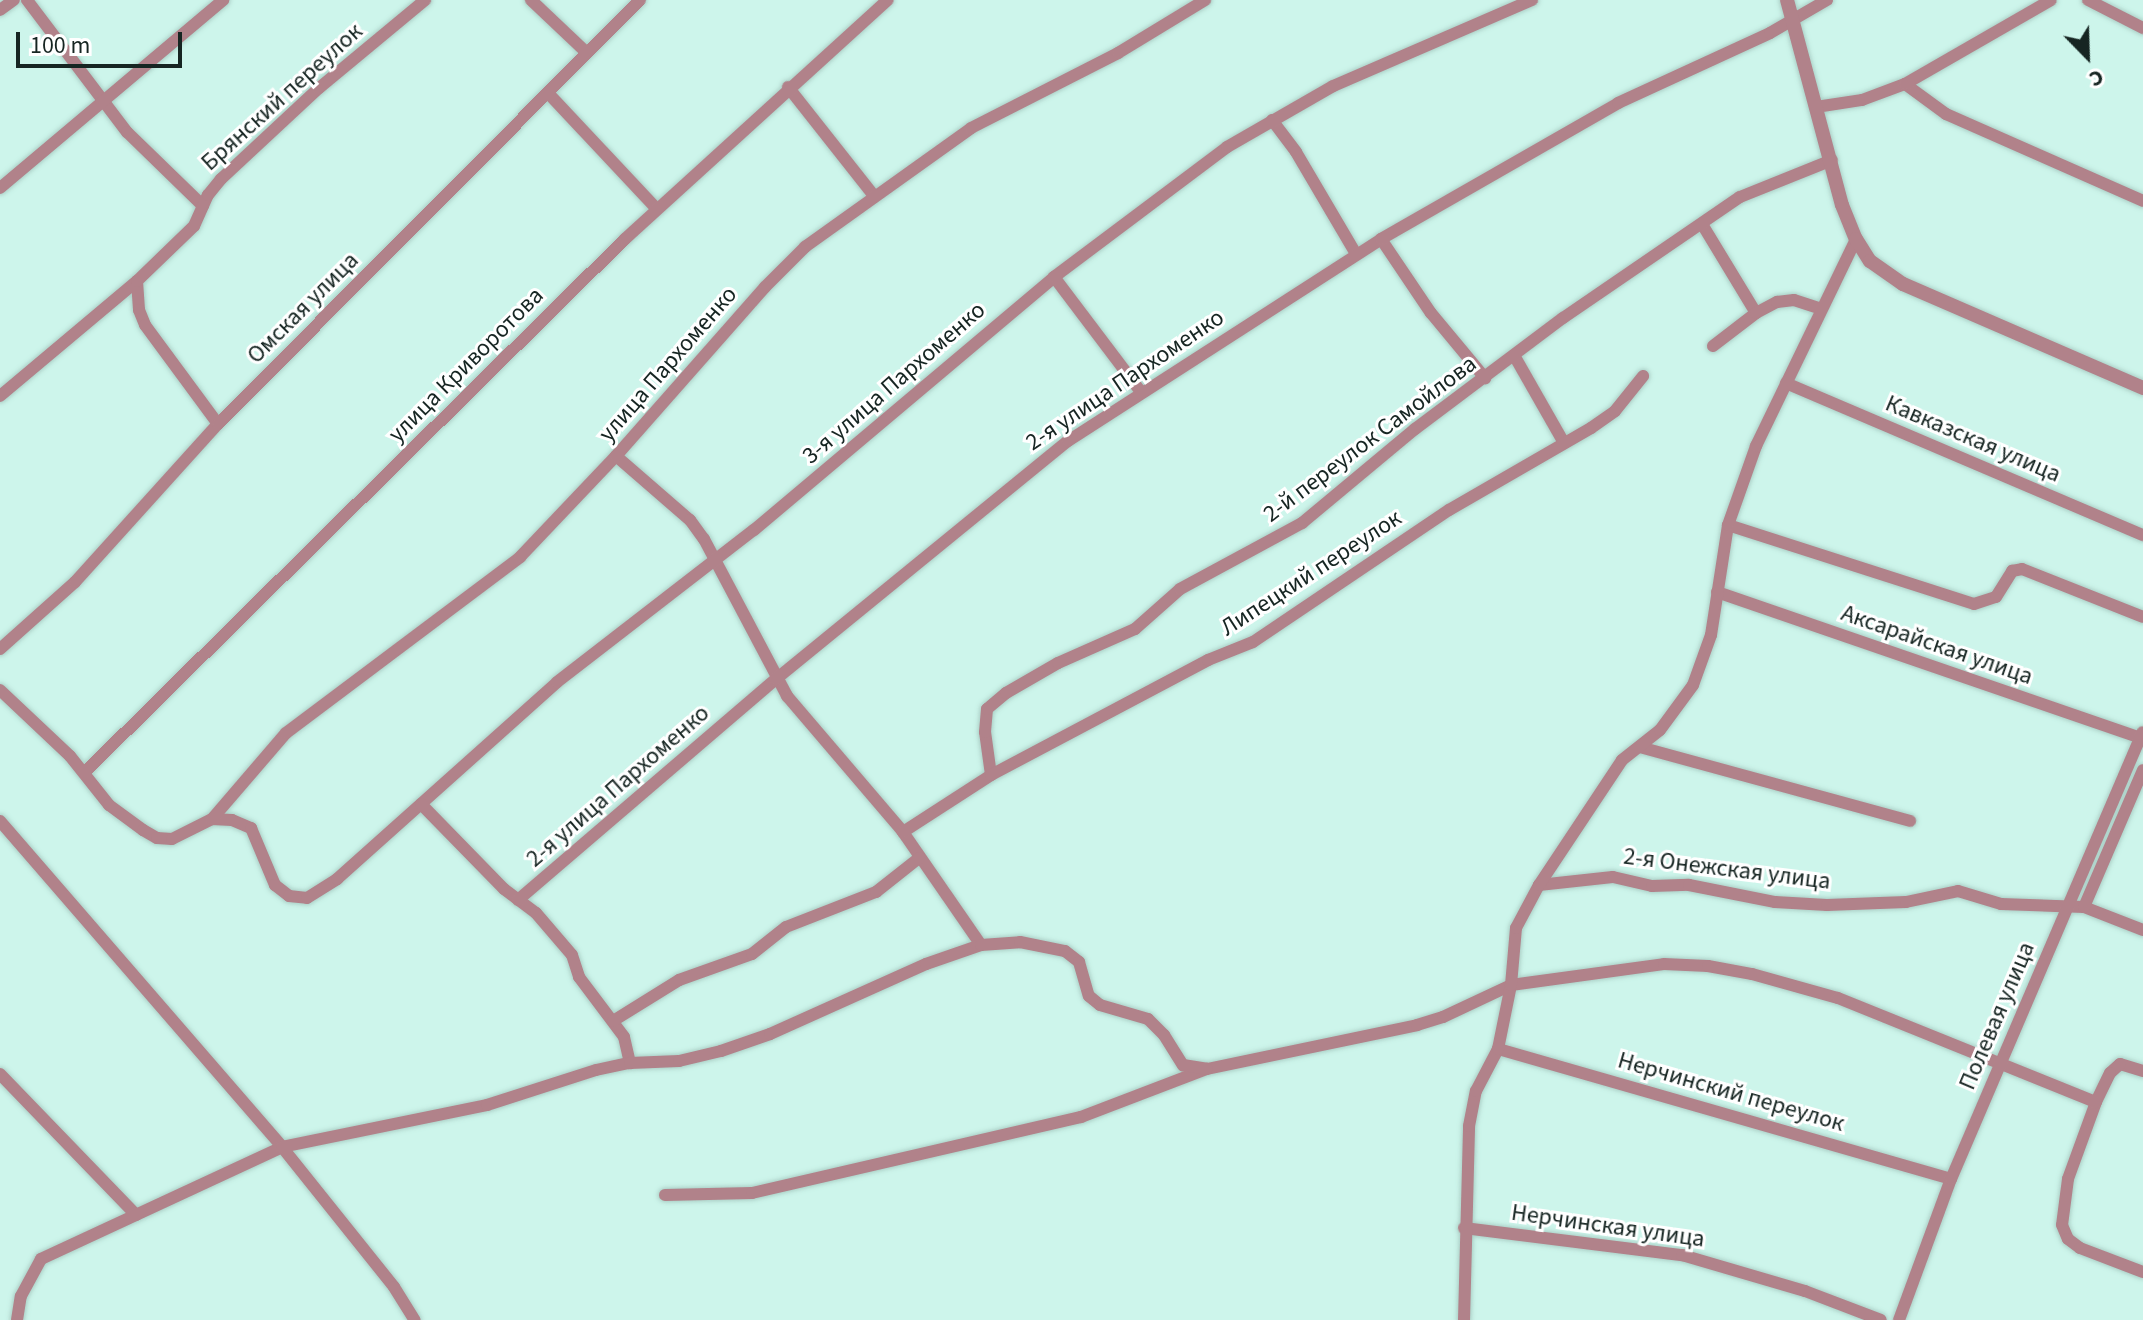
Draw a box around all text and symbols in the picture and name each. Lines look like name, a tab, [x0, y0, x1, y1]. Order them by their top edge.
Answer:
scale bar	[20, 16, 186, 66]
north arrow	[2047, 16, 2127, 96]
street label: Брянский переулок	[195, 17, 369, 177]
text: 100 m	[30, 28, 90, 63]
text: С	[2084, 61, 2109, 95]
street label: Омская улица	[241, 246, 365, 370]
street label: улица Пархоменко	[593, 280, 743, 448]
street label: улица Криворотова	[382, 281, 550, 449]
street label: 3-я улица Пархоменко	[797, 296, 991, 470]
street label: 2-я улица Пархоменко	[1020, 303, 1230, 457]
street label: 2-й переулок Самойлова	[1258, 349, 1482, 529]
street label: Кавказская улица	[1881, 389, 2065, 489]
street label: Липецкий переулок	[1215, 504, 1407, 642]
street label: Аксарайская улица	[1837, 599, 2037, 691]
street label: 2-я улица Пархоменко	[521, 699, 715, 873]
street label: 2-я Онежская улица	[1622, 842, 1832, 896]
street label: Полевая улица	[1953, 938, 2041, 1094]
street label: Нерчинский переулок	[1614, 1046, 1848, 1138]
street label: Нерчинская улица	[1509, 1198, 1707, 1254]

